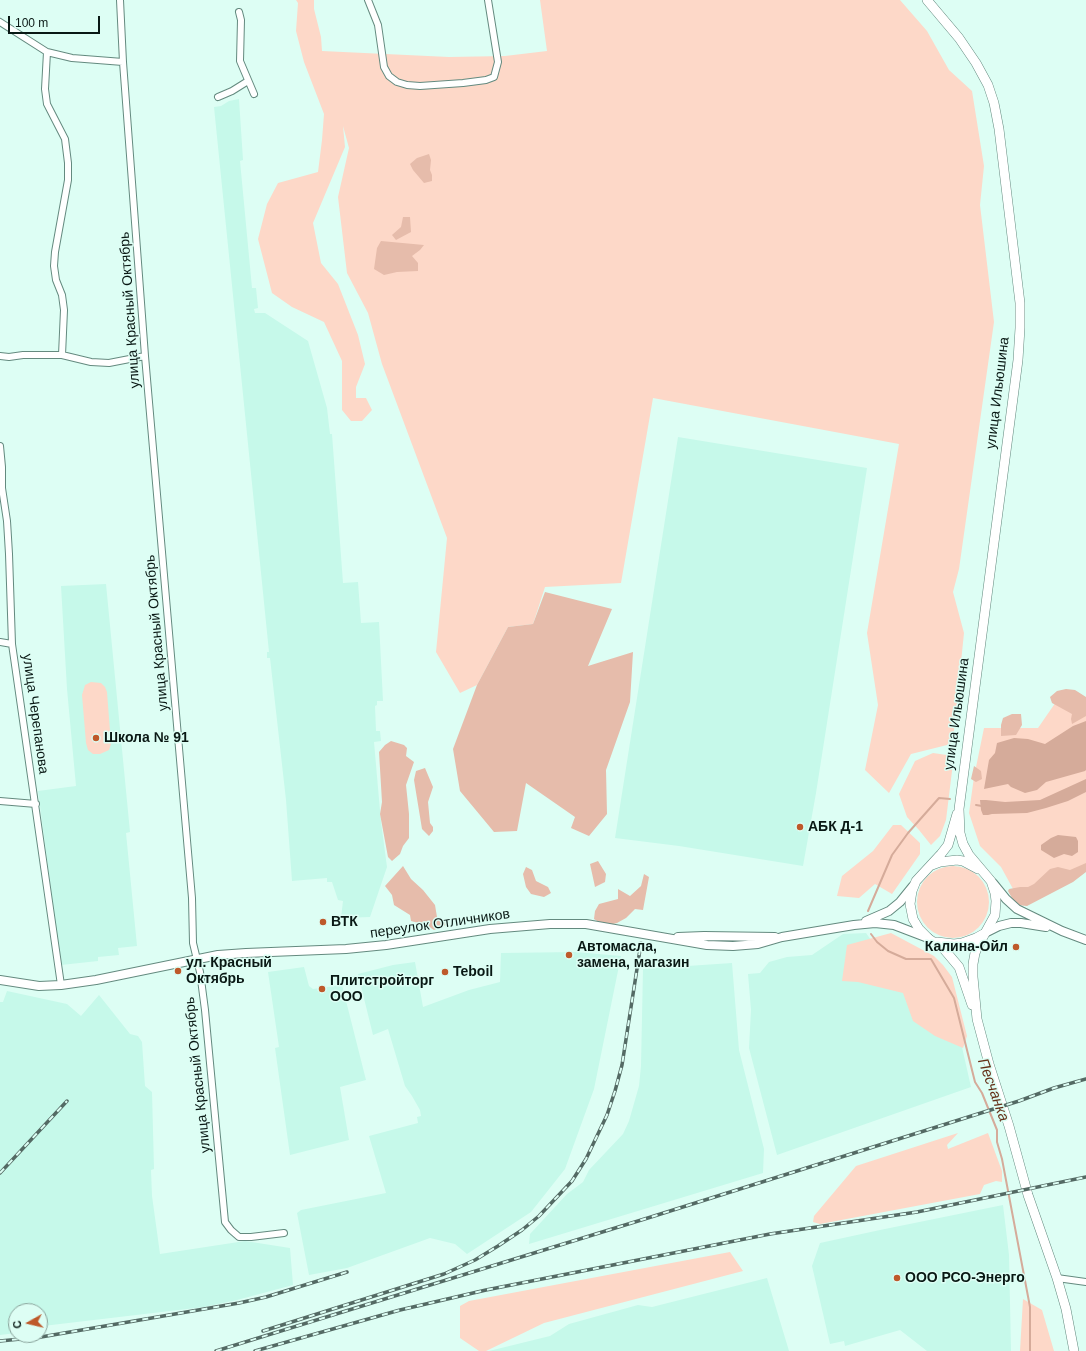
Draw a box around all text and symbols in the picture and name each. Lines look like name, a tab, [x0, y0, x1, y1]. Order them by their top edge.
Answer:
scale bar	[10, 8, 102, 34]
text: 100 m	[15, 16, 48, 30]
street label: улица Красный Октябрь	[116, 231, 144, 389]
street label: улица Ильюшина	[983, 336, 1013, 450]
street label: улица Красный Октябрь	[142, 554, 172, 712]
street label: улица Черепанова	[18, 653, 52, 775]
street label: улица Ильюшина	[941, 657, 973, 771]
place label: Школа № 91	[104, 730, 189, 746]
marker: Школа № 91	[91, 733, 101, 743]
place label: АБК Д-1	[808, 819, 863, 835]
marker: АБК Д-1	[795, 822, 805, 832]
street label: переулок Отличников	[369, 906, 511, 942]
place label: ВТК	[331, 914, 358, 930]
marker: ВТК	[318, 917, 328, 927]
place label: Автомасла, замена, магазин	[577, 939, 689, 972]
place label: Калина-Ойл	[925, 939, 1008, 955]
marker: Калина-Ойл	[1011, 942, 1021, 952]
marker: Автомасла, замена, магазин	[564, 950, 574, 960]
place label: ул. Красный Октябрь	[186, 955, 272, 988]
place label: Teboil	[453, 964, 493, 980]
marker: ул. Красный Октябрь	[173, 966, 183, 976]
marker: Teboil	[440, 967, 450, 977]
place label: Плитстройторг ООО	[330, 973, 434, 1006]
marker: Плитстройторг ООО	[317, 984, 327, 994]
street label: улица Красный Октябрь	[181, 996, 215, 1154]
water label: Песчанка	[973, 1056, 1013, 1124]
place label: ООО РСО-Энерго	[905, 1270, 1025, 1286]
marker: ООО РСО-Энерго	[892, 1273, 902, 1283]
north arrow	[8, 1303, 48, 1343]
text: С	[11, 1320, 24, 1329]

